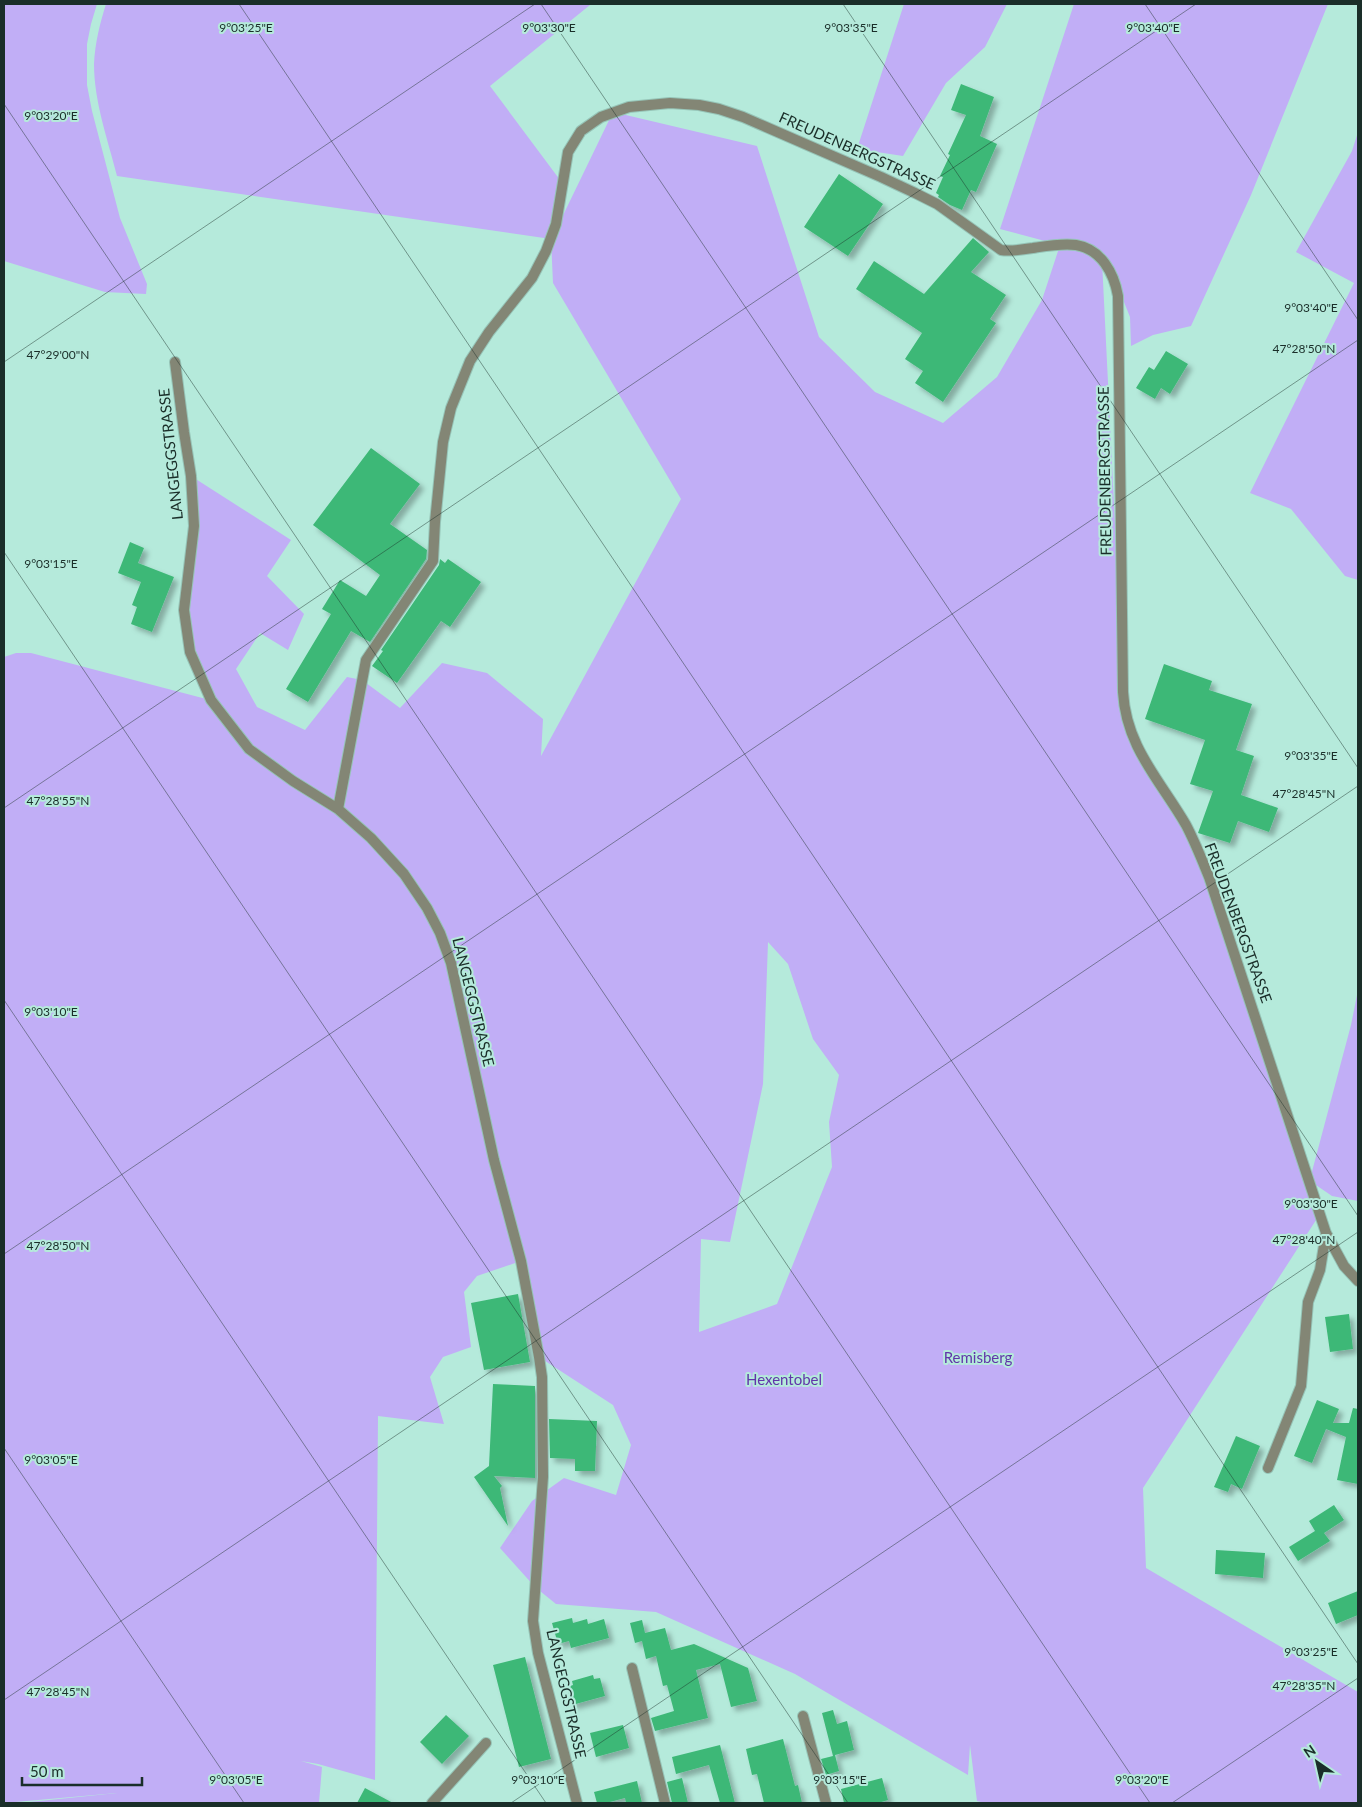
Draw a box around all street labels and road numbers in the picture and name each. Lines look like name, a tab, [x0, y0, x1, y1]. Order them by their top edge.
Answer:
street label: FREUDENBERGSTRASSE	[776, 107, 938, 193]
street label: FREUDENBERGSTRASSE	[1094, 386, 1114, 556]
street label: LANGEGGSTRASSE	[154, 387, 186, 521]
street label: FREUDENBERGSTRASSE	[1202, 840, 1276, 1005]
street label: LANGEGGSTRASSE	[449, 935, 499, 1068]
street label: LANGEGGSTRASSE	[543, 1627, 591, 1760]

